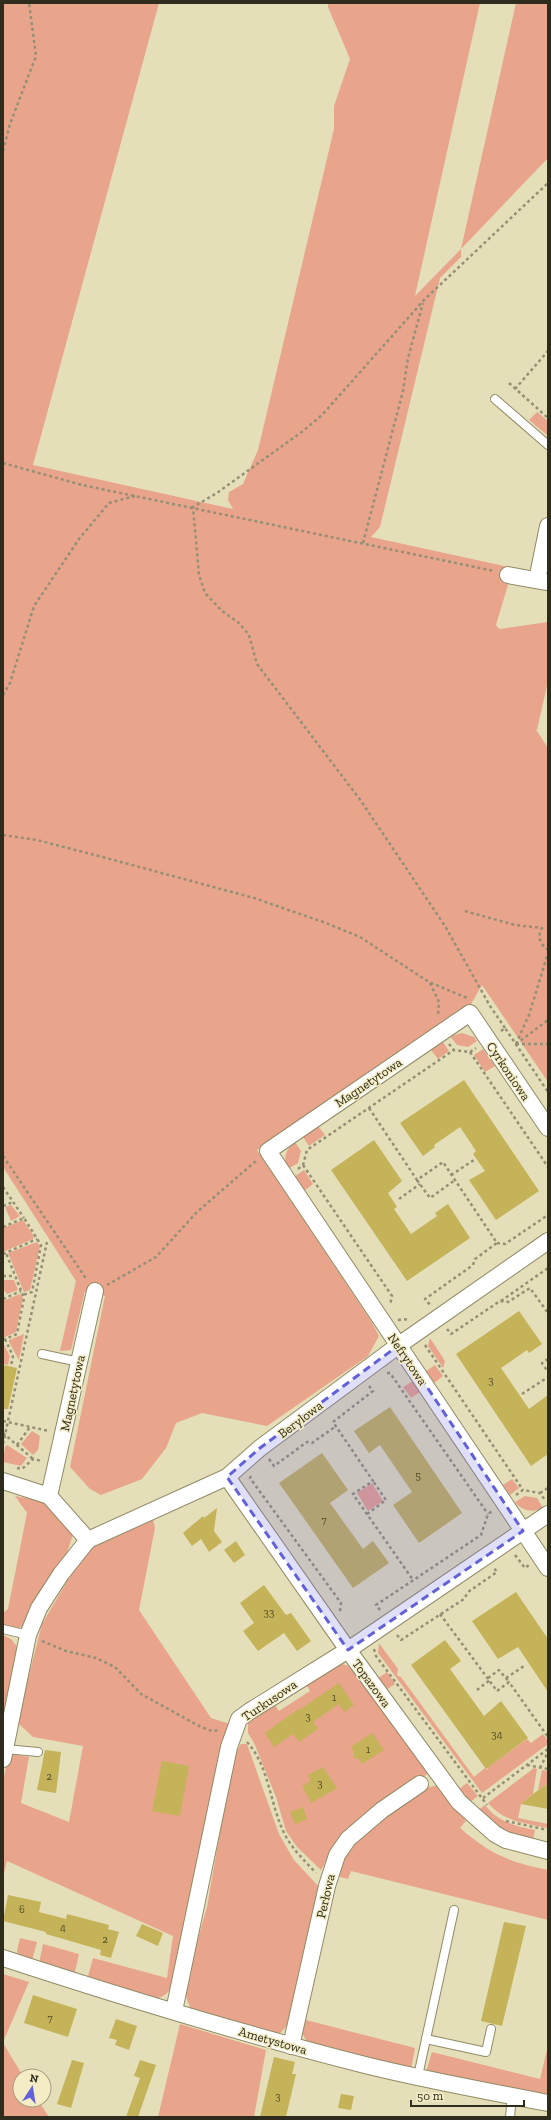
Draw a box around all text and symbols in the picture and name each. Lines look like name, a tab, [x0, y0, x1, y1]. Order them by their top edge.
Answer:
street label: Cyrkoniowa	[483, 1039, 534, 1104]
street label: Magnetytowa	[332, 1054, 405, 1110]
street label: Nefrytowa	[385, 1331, 431, 1389]
street label: Magnetytowa	[57, 1353, 88, 1433]
house number: 3	[488, 1374, 494, 1387]
street label: Berylowa	[275, 1397, 326, 1441]
house number: 5	[415, 1469, 421, 1482]
house number: 7	[321, 1514, 327, 1527]
house number: 33	[264, 1606, 274, 1619]
street label: Topazowa	[349, 1656, 395, 1711]
street label: Turkusowa	[239, 1676, 300, 1724]
house number: 1	[332, 1691, 337, 1704]
house number: 3	[305, 1710, 311, 1723]
house number: 34	[491, 1728, 503, 1741]
house number: 1	[366, 1743, 371, 1756]
house number: 2	[46, 1770, 52, 1783]
house number: 3	[317, 1777, 323, 1790]
street label: Perłowa	[313, 1872, 338, 1920]
house number: 6	[19, 1903, 25, 1916]
house number: 4	[60, 1921, 66, 1934]
house number: 2	[102, 1933, 108, 1946]
house number: 7	[47, 2012, 53, 2025]
street label: Ametystowa	[237, 2024, 309, 2058]
north arrow	[12, 2068, 52, 2108]
text: N	[29, 2071, 40, 2086]
scale bar	[411, 2082, 524, 2108]
text: 50 m	[417, 2089, 444, 2103]
house number: 3	[275, 2090, 281, 2103]

